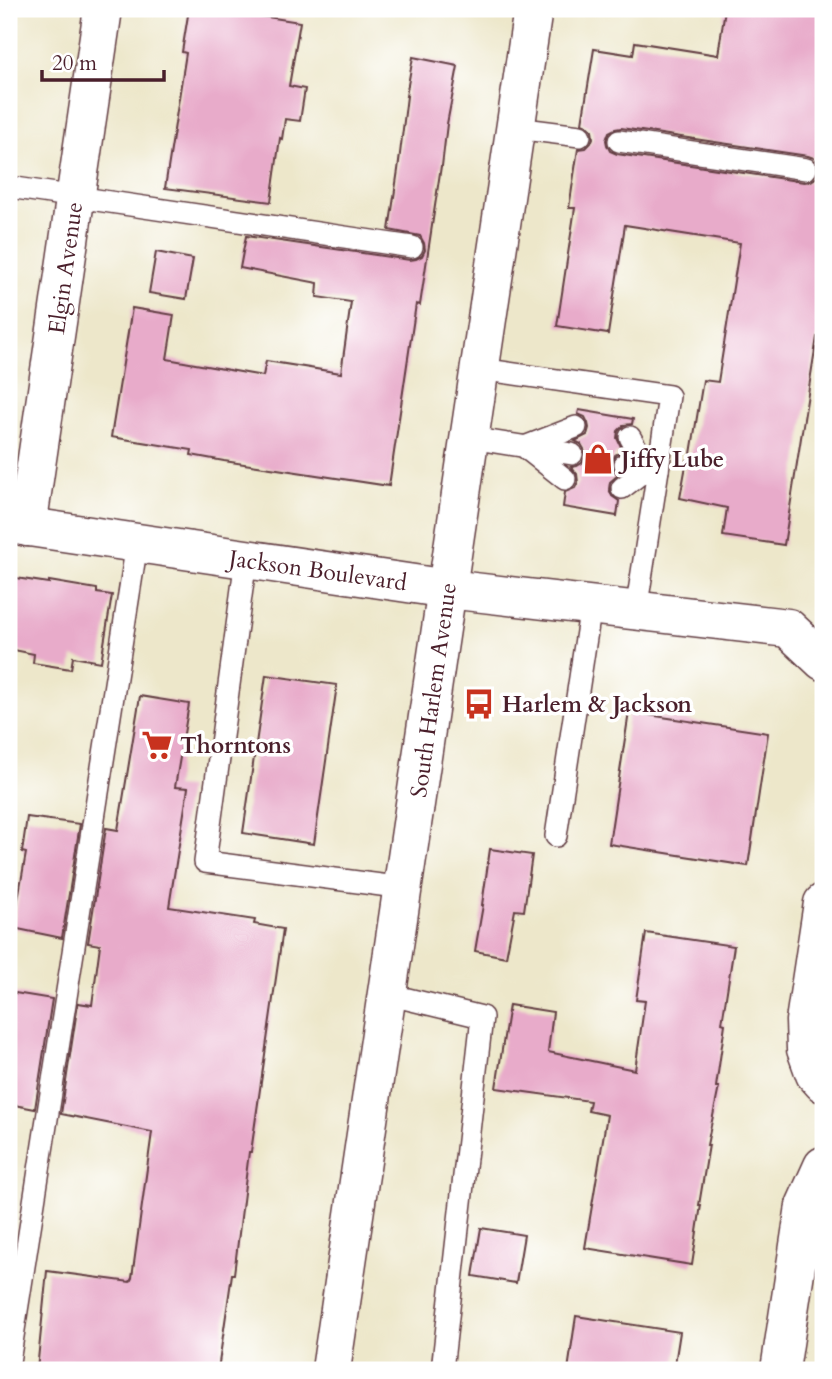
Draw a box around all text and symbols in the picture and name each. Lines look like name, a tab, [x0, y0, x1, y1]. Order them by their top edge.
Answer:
scale bar	[42, 38, 164, 82]
text: 20 m	[52, 49, 97, 78]
street label: Elgin Avenue	[41, 200, 90, 336]
shop icon: Jiffy Lube	[581, 442, 615, 476]
place label: Jiffy Lube	[618, 444, 724, 475]
street label: Jackson Boulevard	[224, 542, 410, 598]
street label: South Harlem Avenue	[403, 581, 464, 800]
bus stop icon: Harlem & Jackson	[462, 687, 496, 721]
place label: Harlem & Jackson	[502, 689, 692, 720]
supermarket icon: Thorntons	[140, 728, 174, 762]
place label: Thorntons	[180, 730, 291, 761]

